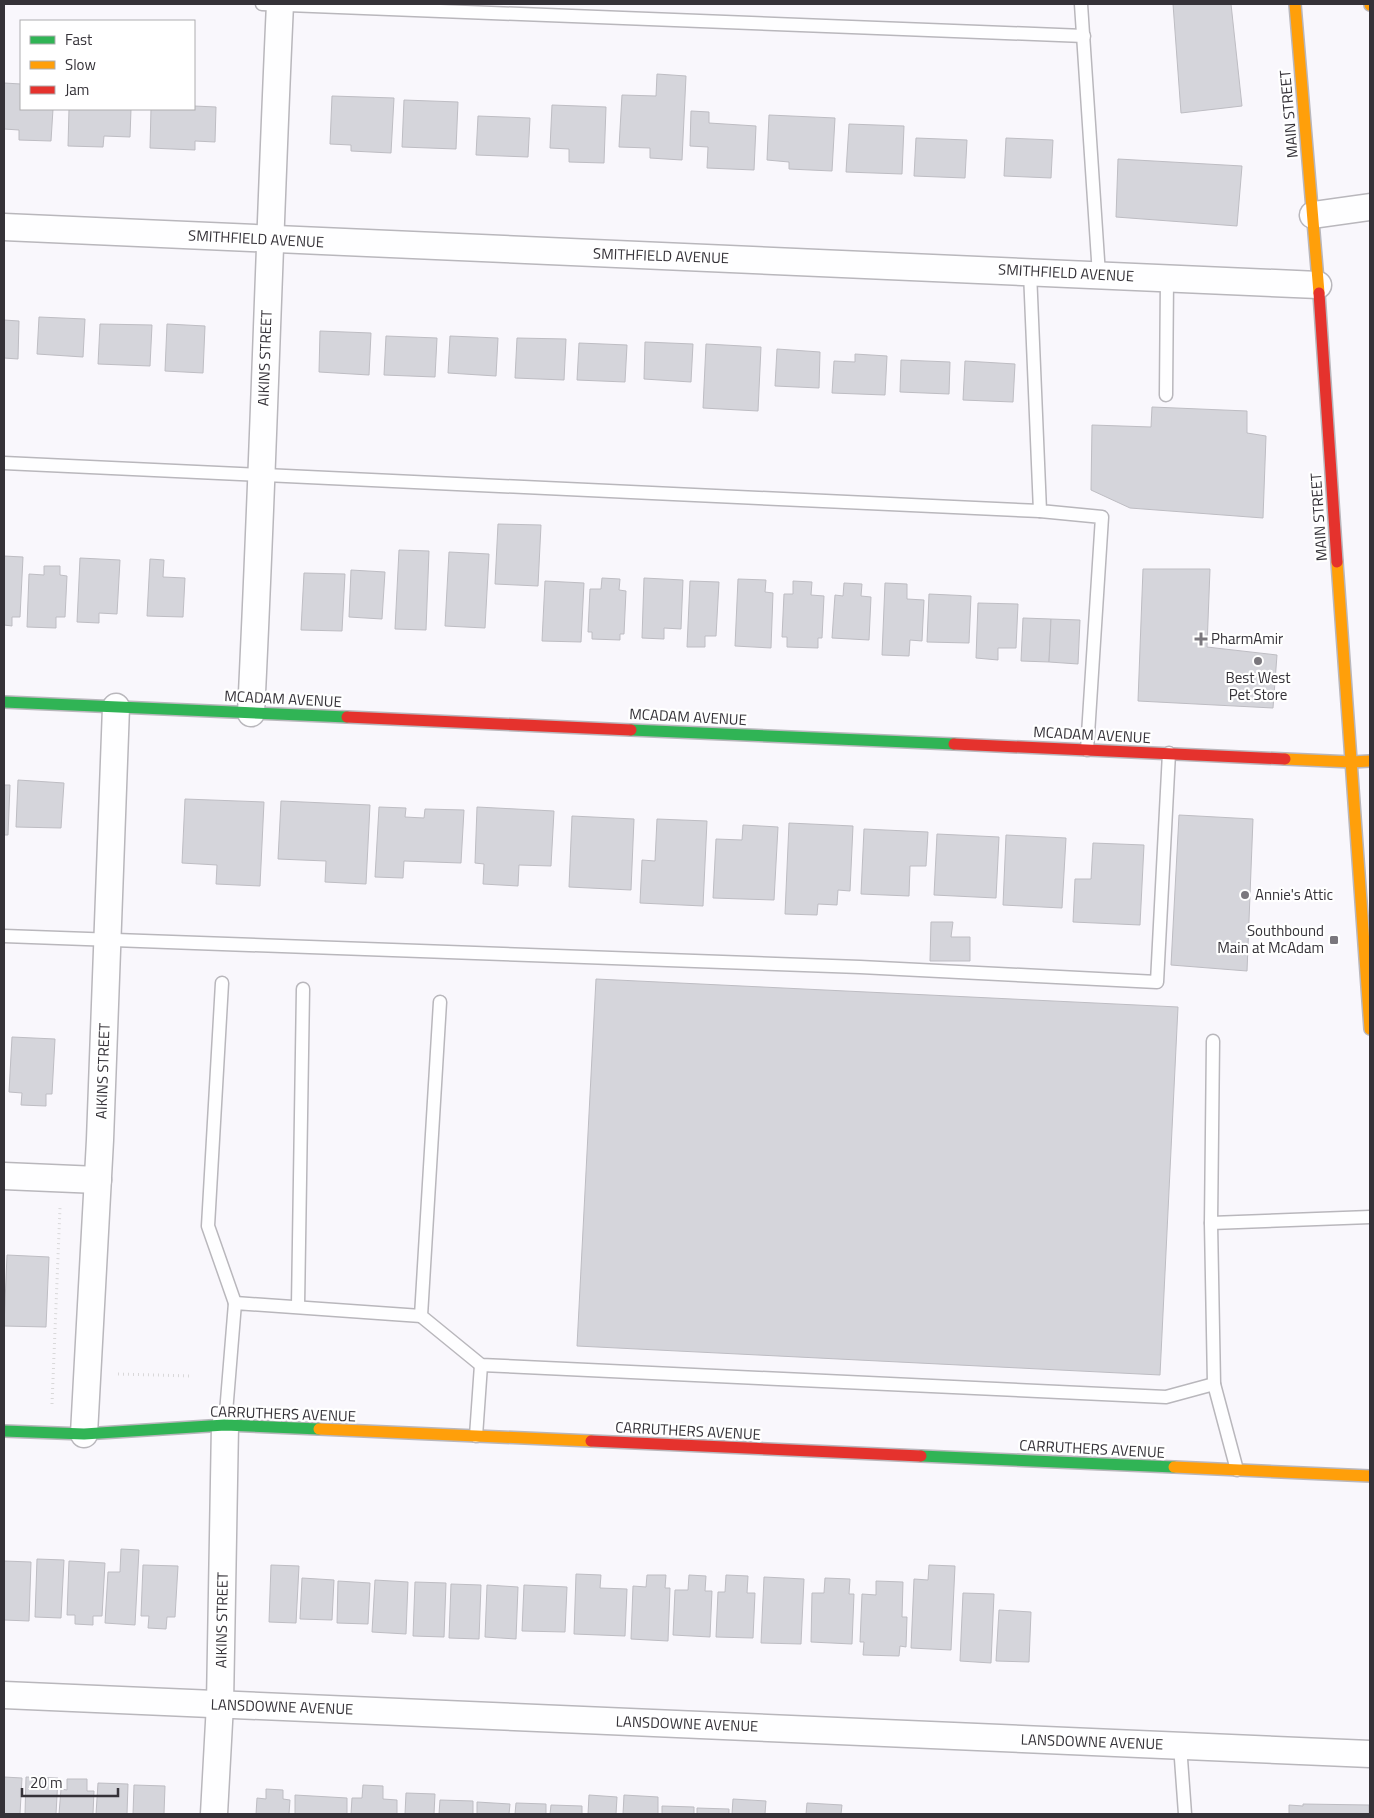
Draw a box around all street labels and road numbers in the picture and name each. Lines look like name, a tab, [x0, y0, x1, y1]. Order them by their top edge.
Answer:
street label: MAIN STREET	[1273, 69, 1304, 159]
street label: SMITHFIELD AVENUE	[187, 223, 325, 254]
street label: SMITHFIELD AVENUE	[593, 242, 729, 269]
street label: SMITHFIELD AVENUE	[997, 257, 1135, 288]
street label: AIKINS STREET	[251, 309, 278, 406]
street label: MAIN STREET	[1304, 472, 1333, 562]
street label: MCADAM AVENUE	[224, 684, 342, 713]
street label: MCADAM AVENUE	[629, 702, 747, 731]
street label: MCADAM AVENUE	[1033, 720, 1151, 749]
street label: AIKINS STREET	[89, 1022, 116, 1119]
street label: CARRUTHERS AVENUE	[210, 1399, 356, 1428]
street label: CARRUTHERS AVENUE	[615, 1415, 761, 1446]
street label: CARRUTHERS AVENUE	[1019, 1433, 1165, 1464]
street label: AIKINS STREET	[209, 1572, 234, 1668]
street label: LANSDOWNE AVENUE	[210, 1693, 354, 1720]
street label: LANSDOWNE AVENUE	[615, 1710, 759, 1737]
street label: LANSDOWNE AVENUE	[1020, 1728, 1164, 1755]

